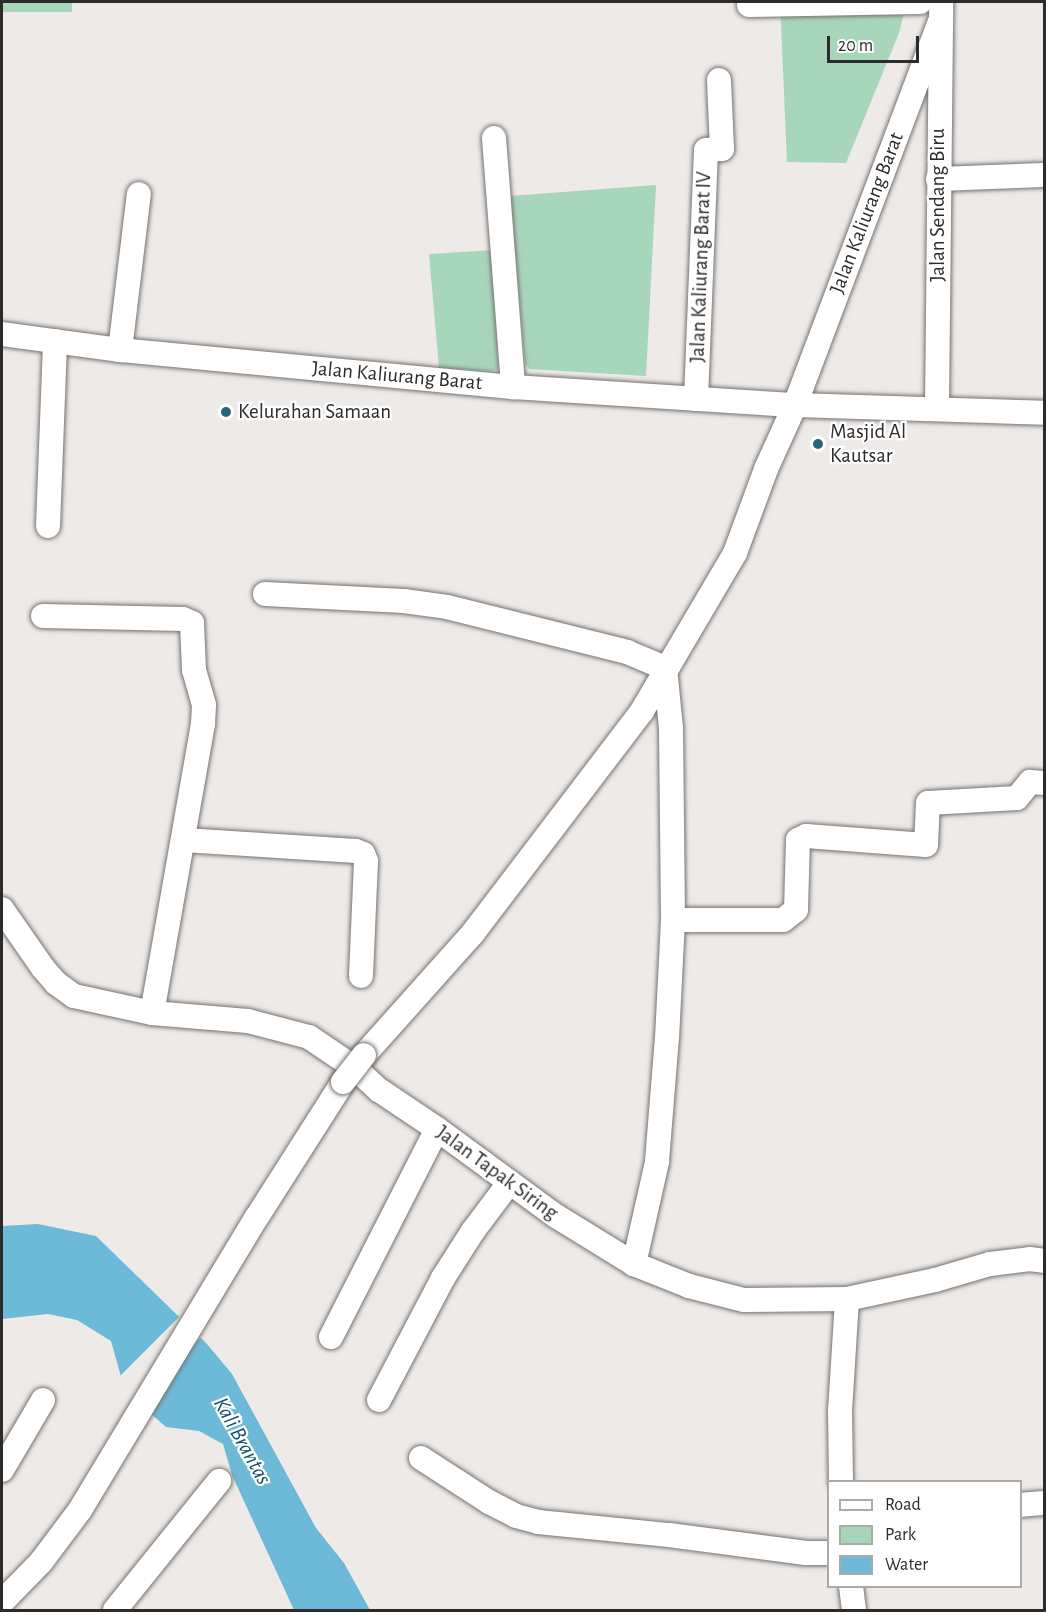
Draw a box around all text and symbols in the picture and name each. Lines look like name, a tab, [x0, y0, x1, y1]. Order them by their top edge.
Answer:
scale bar	[830, 24, 922, 62]
text: 20 m	[838, 37, 873, 55]
street label: Jalan Sendang Biru	[925, 128, 951, 282]
street label: Jalan Kaliurang Barat	[825, 129, 909, 297]
street label: Jalan Kaliurang Barat IV	[685, 171, 717, 363]
street label: Jalan Kaliurang Barat	[311, 356, 483, 396]
place label: Kelurahan Samaan	[238, 399, 391, 425]
marker: Kelurahan Samaan	[219, 405, 233, 419]
place label: Masjid Al Kautsar	[830, 419, 906, 469]
marker: Masjid Al Kautsar	[811, 437, 825, 451]
street label: Jalan Tapak Siring	[431, 1120, 563, 1226]
water label: Kali Brantas	[207, 1393, 277, 1489]
legend	[827, 1480, 1022, 1588]
text: Road	[885, 1496, 921, 1514]
text: Park	[885, 1526, 916, 1544]
text: Water	[885, 1556, 928, 1574]

